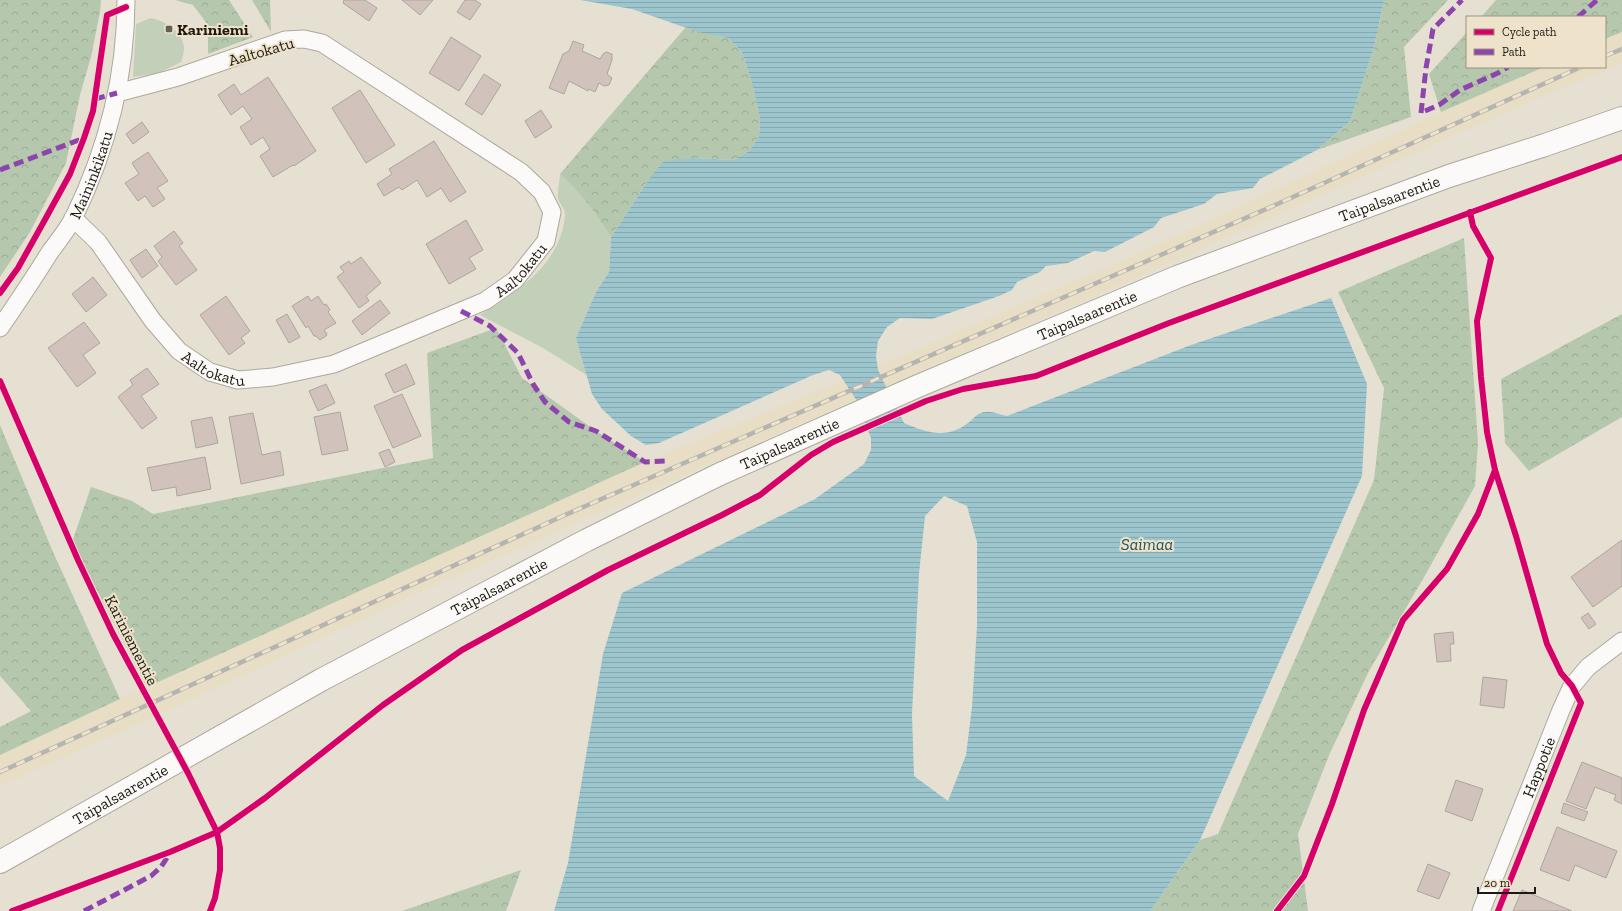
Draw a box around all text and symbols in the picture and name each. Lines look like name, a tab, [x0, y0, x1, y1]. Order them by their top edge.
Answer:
legend	[1466, 16, 1606, 68]
place label: Kariniemi	[177, 20, 249, 39]
marker: Kariniemi	[164, 24, 174, 34]
text: Cycle path	[1502, 25, 1557, 39]
street label: Aaltokatu	[226, 33, 296, 70]
text: Path	[1502, 45, 1526, 59]
street label: Maininkikatu	[66, 129, 117, 222]
street label: Taipalsaarentie	[1336, 171, 1442, 226]
street label: Aaltokatu	[491, 239, 551, 301]
street label: Taipalsaarentie	[1034, 286, 1140, 345]
street label: Aaltokatu	[178, 347, 245, 390]
street label: Taipalsaarentie	[737, 413, 842, 474]
water label: Saimaa	[1121, 534, 1173, 554]
street label: Taipalsaarentie	[448, 554, 551, 620]
street label: Kariniementie	[101, 592, 162, 689]
street label: Happotie	[1518, 734, 1559, 800]
street label: Taipalsaarentie	[69, 760, 171, 829]
scale bar	[1478, 869, 1535, 895]
text: 20 m	[1484, 876, 1511, 890]

